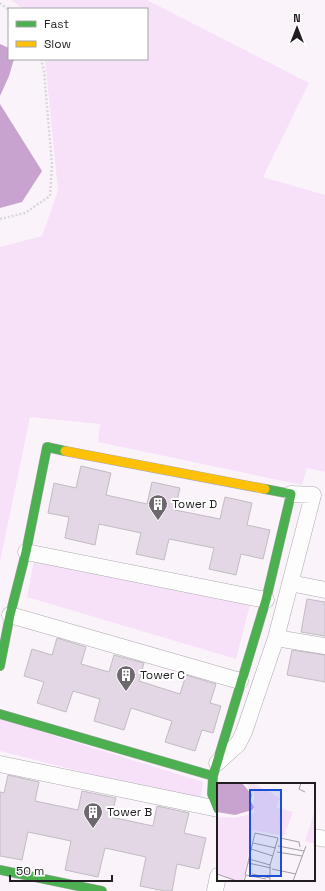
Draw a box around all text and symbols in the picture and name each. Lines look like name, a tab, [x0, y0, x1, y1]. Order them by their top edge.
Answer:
legend	[8, 8, 148, 60]
north arrow	[277, 8, 317, 48]
text: N	[293, 11, 301, 25]
text: Fast	[44, 16, 69, 32]
text: Slow	[44, 36, 71, 52]
building icon: Tower D	[147, 493, 169, 521]
place label: Tower D	[172, 496, 217, 512]
building icon: Tower C	[115, 664, 137, 692]
place label: Tower C	[140, 667, 185, 683]
inset map	[217, 783, 315, 881]
building icon: Tower B	[82, 801, 104, 829]
place label: Tower B	[107, 804, 152, 820]
scale bar	[10, 857, 112, 883]
text: 50 m	[16, 863, 44, 879]

